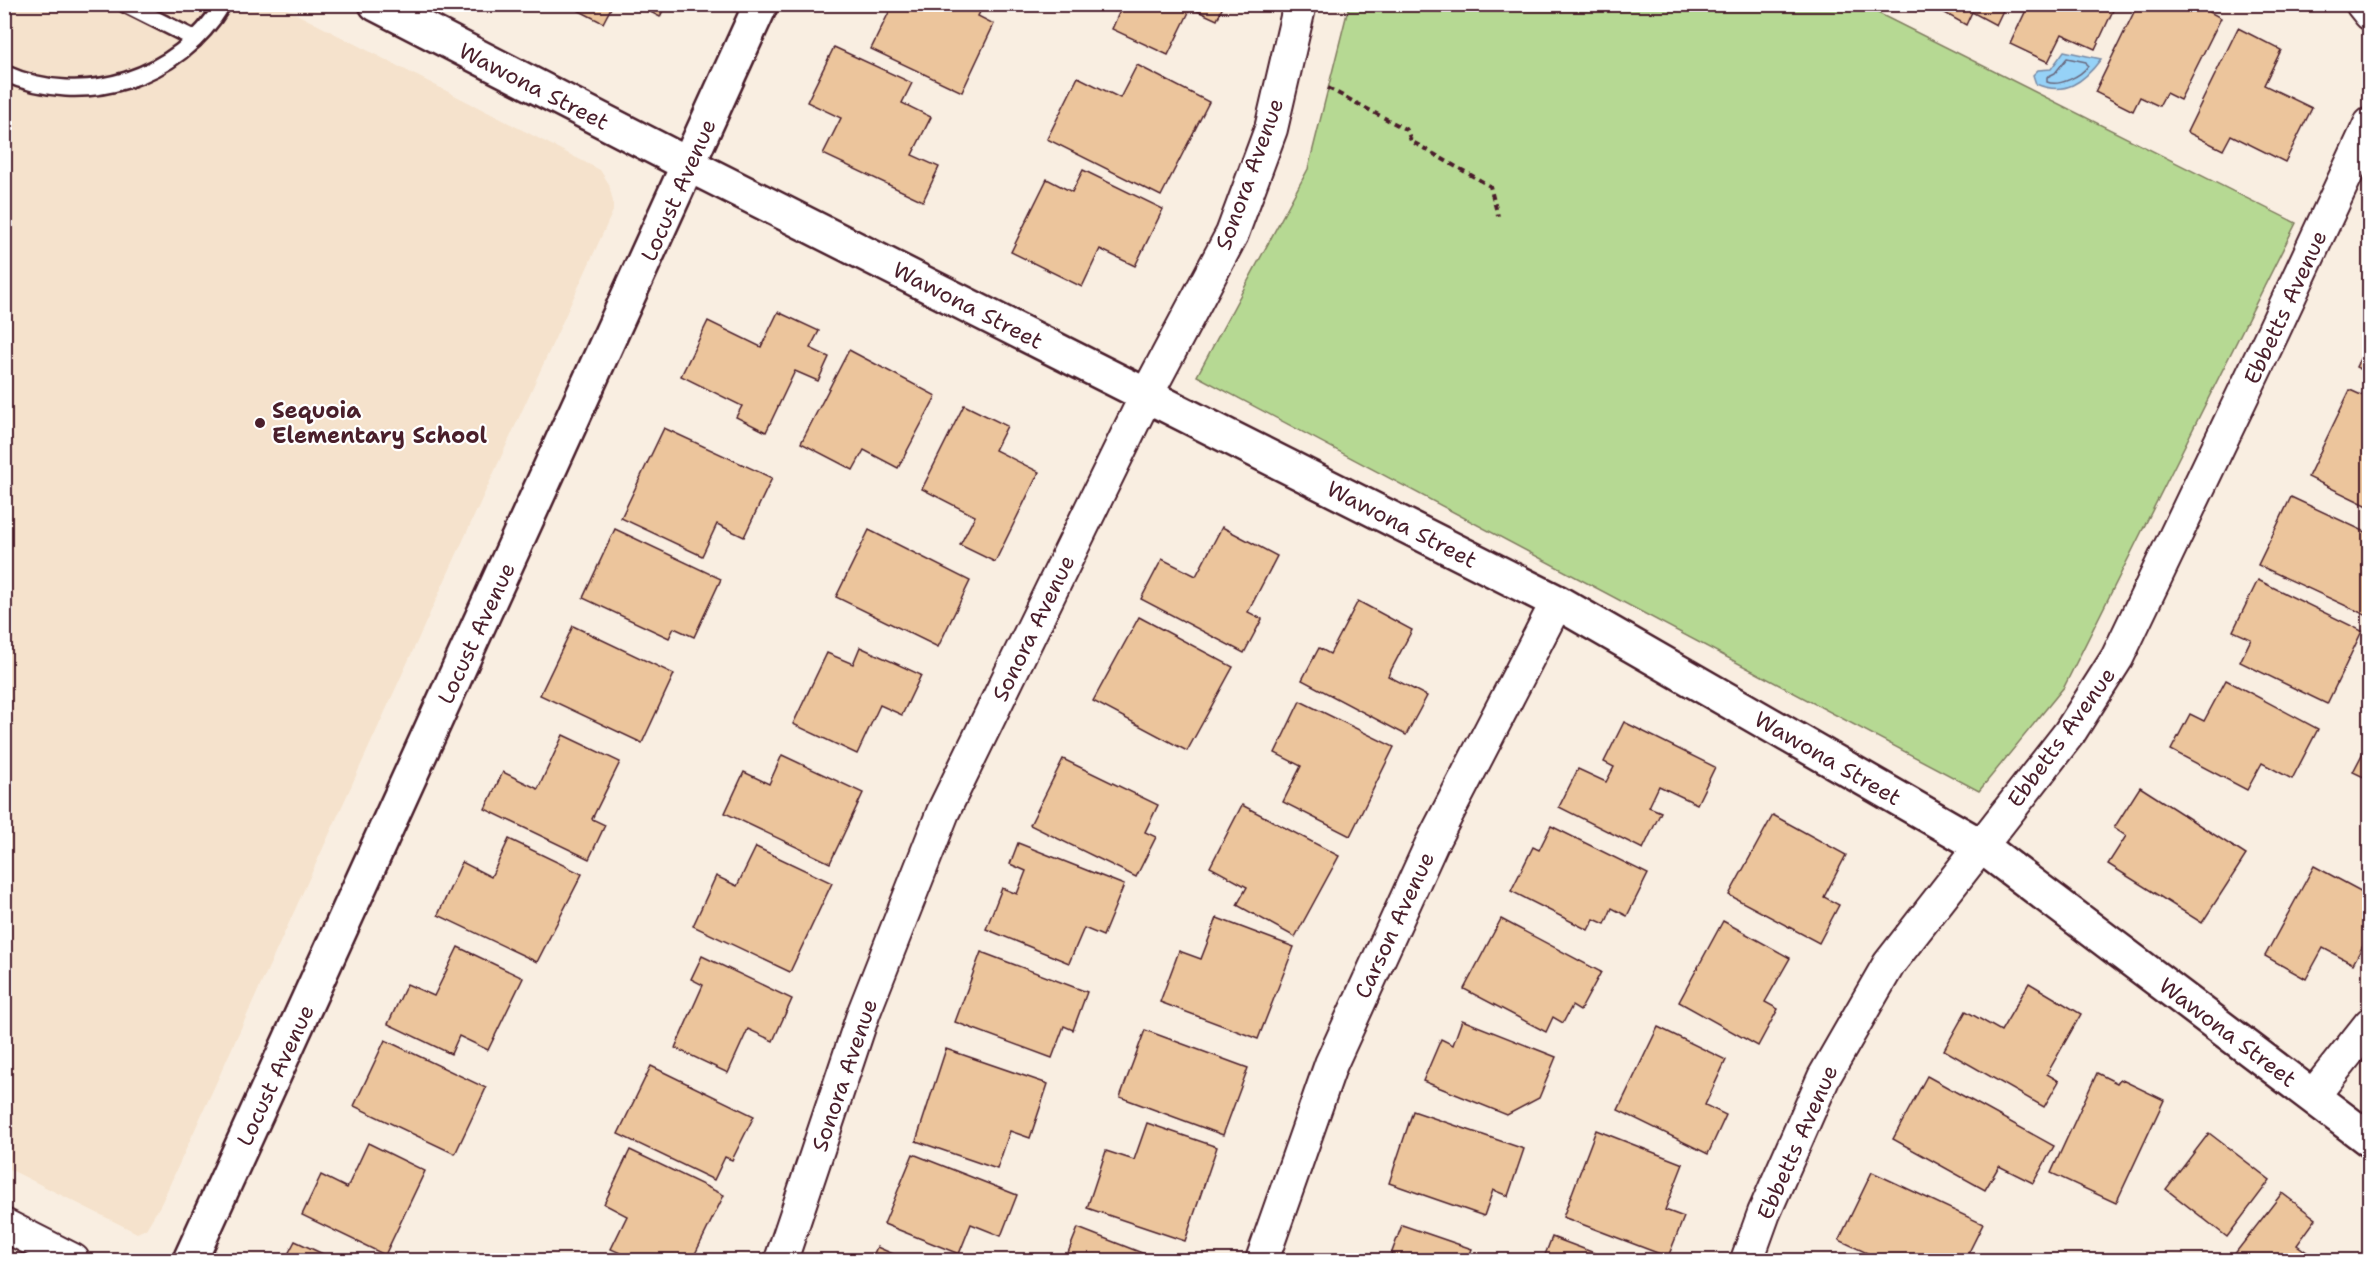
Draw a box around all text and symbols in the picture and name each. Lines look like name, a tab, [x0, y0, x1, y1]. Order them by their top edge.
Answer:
street label: Wawona Street	[454, 36, 614, 137]
street label: Sonora Avenue	[1209, 94, 1290, 254]
street label: Locust Avenue	[634, 114, 723, 266]
street label: Ebbetts Avenue	[2237, 226, 2334, 389]
street label: Wawona Street	[888, 255, 1048, 356]
place label: Sequoia Elementary School	[272, 396, 488, 450]
marker: Sequoia Elementary School	[253, 416, 267, 430]
street label: Wawona Street	[1322, 474, 1482, 575]
street label: Sonora Avenue	[985, 550, 1081, 706]
street label: Locust Avenue	[431, 558, 522, 709]
street label: Ebbetts Avenue	[2001, 662, 2122, 813]
street label: Wawona Street	[1749, 705, 1906, 812]
street label: Carson Avenue	[1348, 847, 1441, 1003]
street label: Wawona Street	[2153, 971, 2302, 1094]
street label: Sonora Avenue	[805, 995, 884, 1155]
street label: Locust Avenue	[230, 1000, 321, 1151]
street label: Ebbetts Avenue	[1750, 1060, 1844, 1224]

